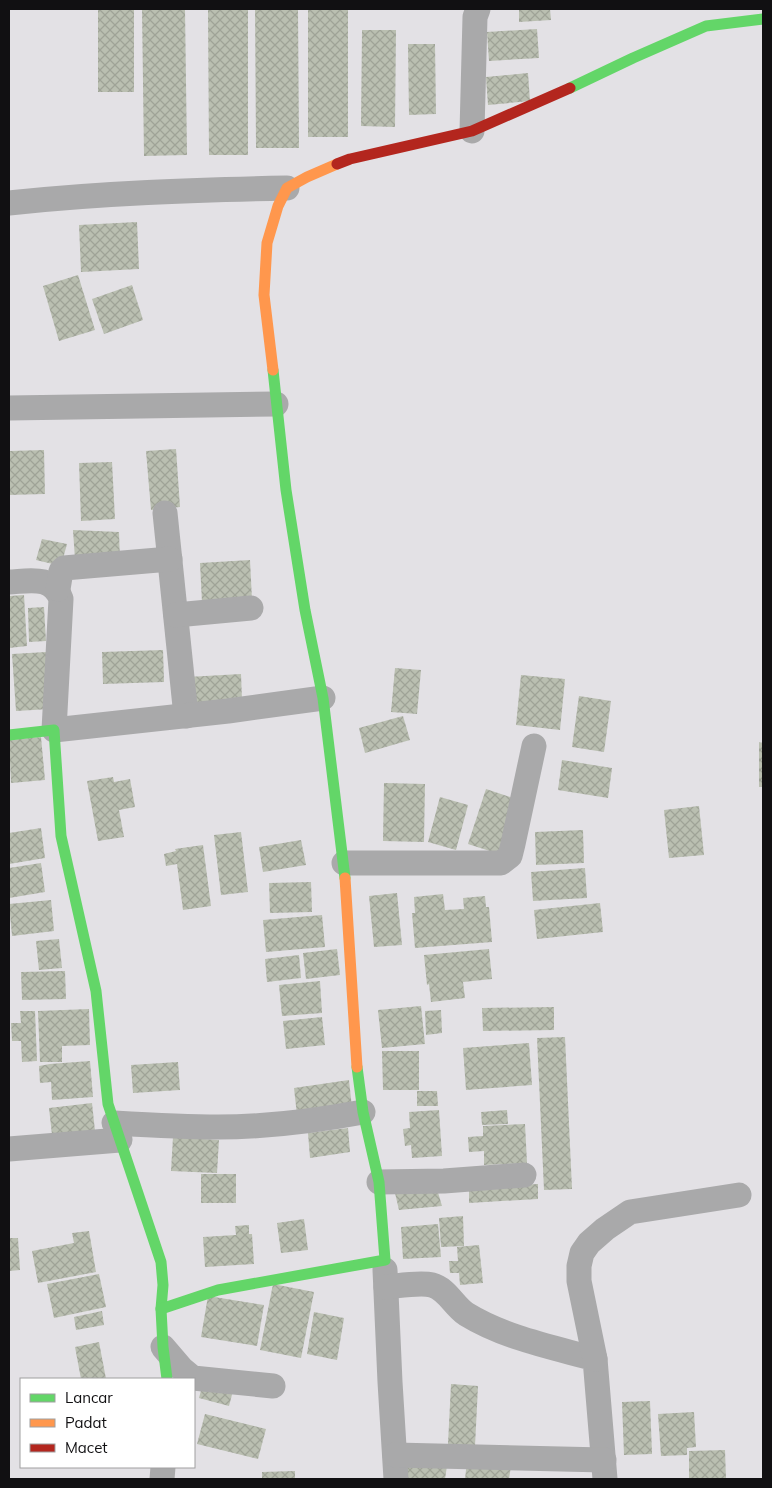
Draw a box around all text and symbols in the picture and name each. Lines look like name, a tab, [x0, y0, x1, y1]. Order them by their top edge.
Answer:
legend	[20, 1378, 195, 1468]
text: Lancar	[65, 1388, 113, 1407]
text: Padat	[65, 1413, 107, 1432]
text: Macet	[65, 1438, 108, 1457]

